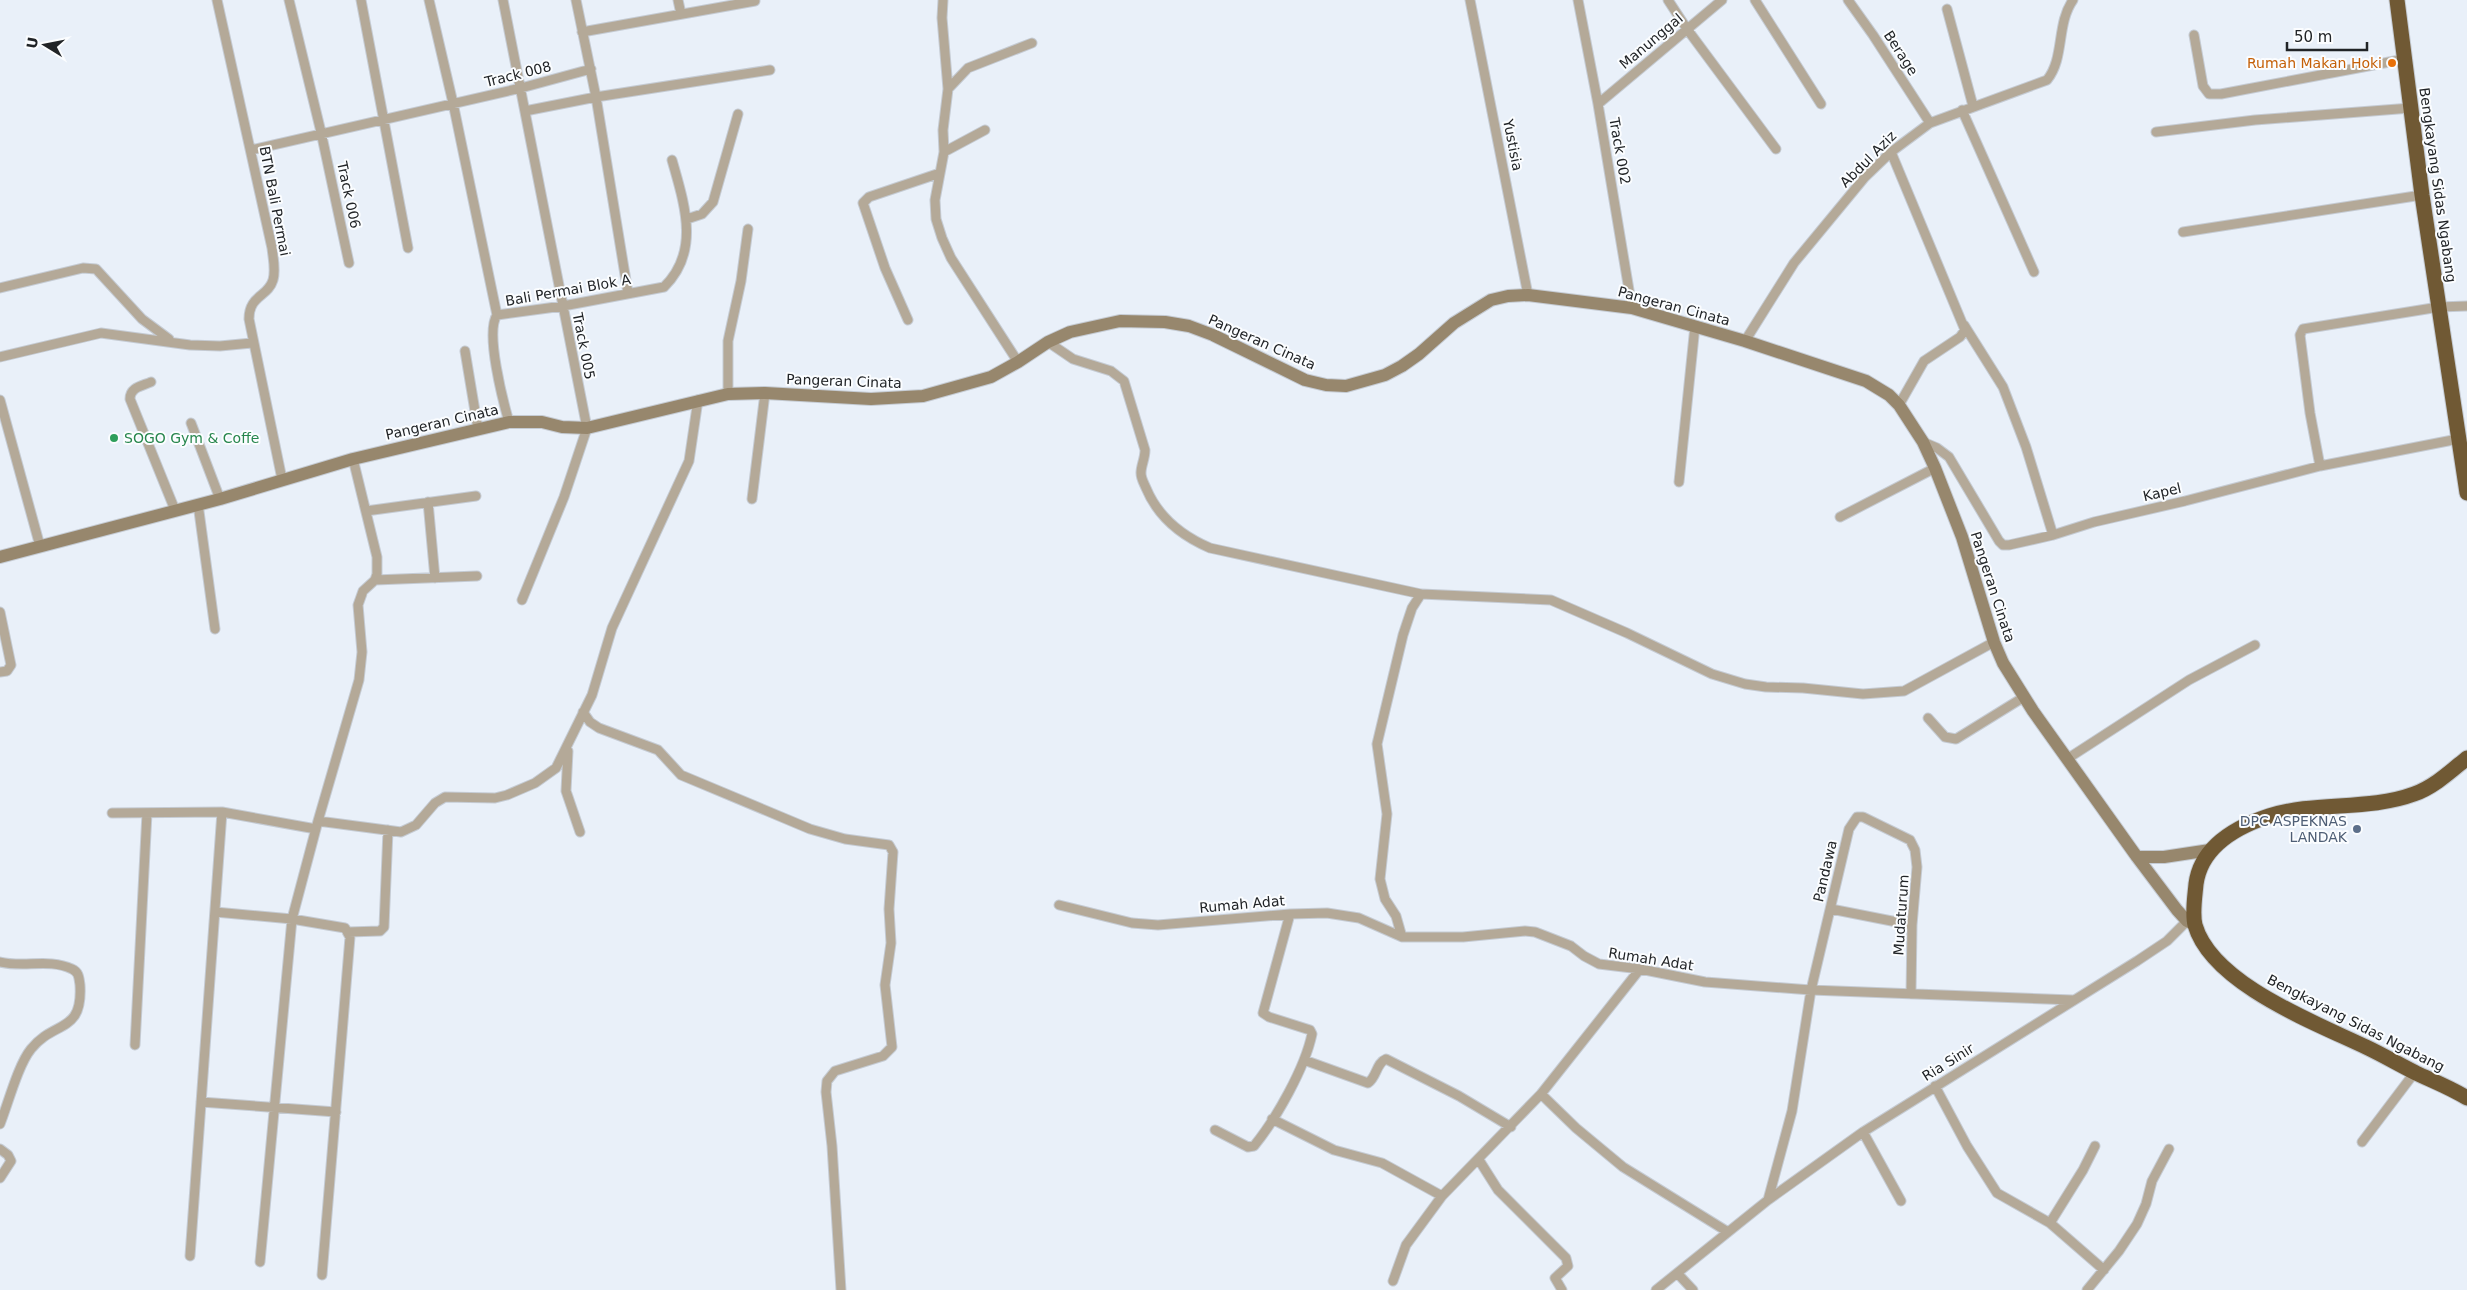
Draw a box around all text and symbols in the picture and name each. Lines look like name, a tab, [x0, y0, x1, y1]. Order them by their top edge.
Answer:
street label: Manunggal	[1616, 10, 1686, 72]
north arrow	[20, 20, 70, 70]
scale bar	[2287, 20, 2367, 52]
street label: Berage	[1881, 28, 1921, 78]
text: 50 m	[2294, 28, 2332, 46]
text: U	[23, 36, 41, 50]
place label: Rumah Makan Hoki	[2247, 55, 2382, 71]
marker: Rumah Makan Hoki	[2386, 57, 2398, 69]
street label: Track 008	[482, 58, 553, 90]
street label: Bengkayang Sidas Ngabang	[2416, 87, 2460, 283]
street label: Track 002	[1606, 115, 1634, 186]
street label: Yustisia	[1500, 117, 1526, 172]
street label: Abdul Aziz	[1837, 128, 1899, 190]
street label: BTN Bali Permai	[256, 145, 294, 257]
street label: Track 006	[334, 159, 364, 230]
street label: Bali Permai Blok A	[504, 271, 632, 309]
street label: Pangeran Cinata	[1616, 283, 1732, 329]
street label: Track 005	[569, 310, 598, 381]
street label: Pangeran Cinata	[1206, 311, 1318, 373]
street label: Pangeran Cinata	[786, 371, 902, 391]
street label: Pangeran Cinata	[384, 401, 500, 443]
place label: SOGO Gym & Coffe	[124, 430, 259, 446]
marker: SOGO Gym & Coffe	[108, 432, 120, 444]
street label: Kapel	[2141, 480, 2183, 504]
street label: Pangeran Cinata	[1968, 530, 2018, 644]
place label: DPC ASPEKNAS LANDAK	[2240, 813, 2348, 845]
marker: DPC ASPEKNAS LANDAK	[2351, 823, 2363, 835]
street label: Pandawa	[1810, 839, 1840, 903]
street label: Mudaturum	[1890, 874, 1912, 956]
street label: Rumah Adat	[1199, 892, 1286, 916]
street label: Rumah Adat	[1607, 944, 1695, 974]
street label: Bengkayang Sidas Ngabang	[2265, 971, 2447, 1075]
street label: Ria Sinir	[1919, 1040, 1977, 1084]

